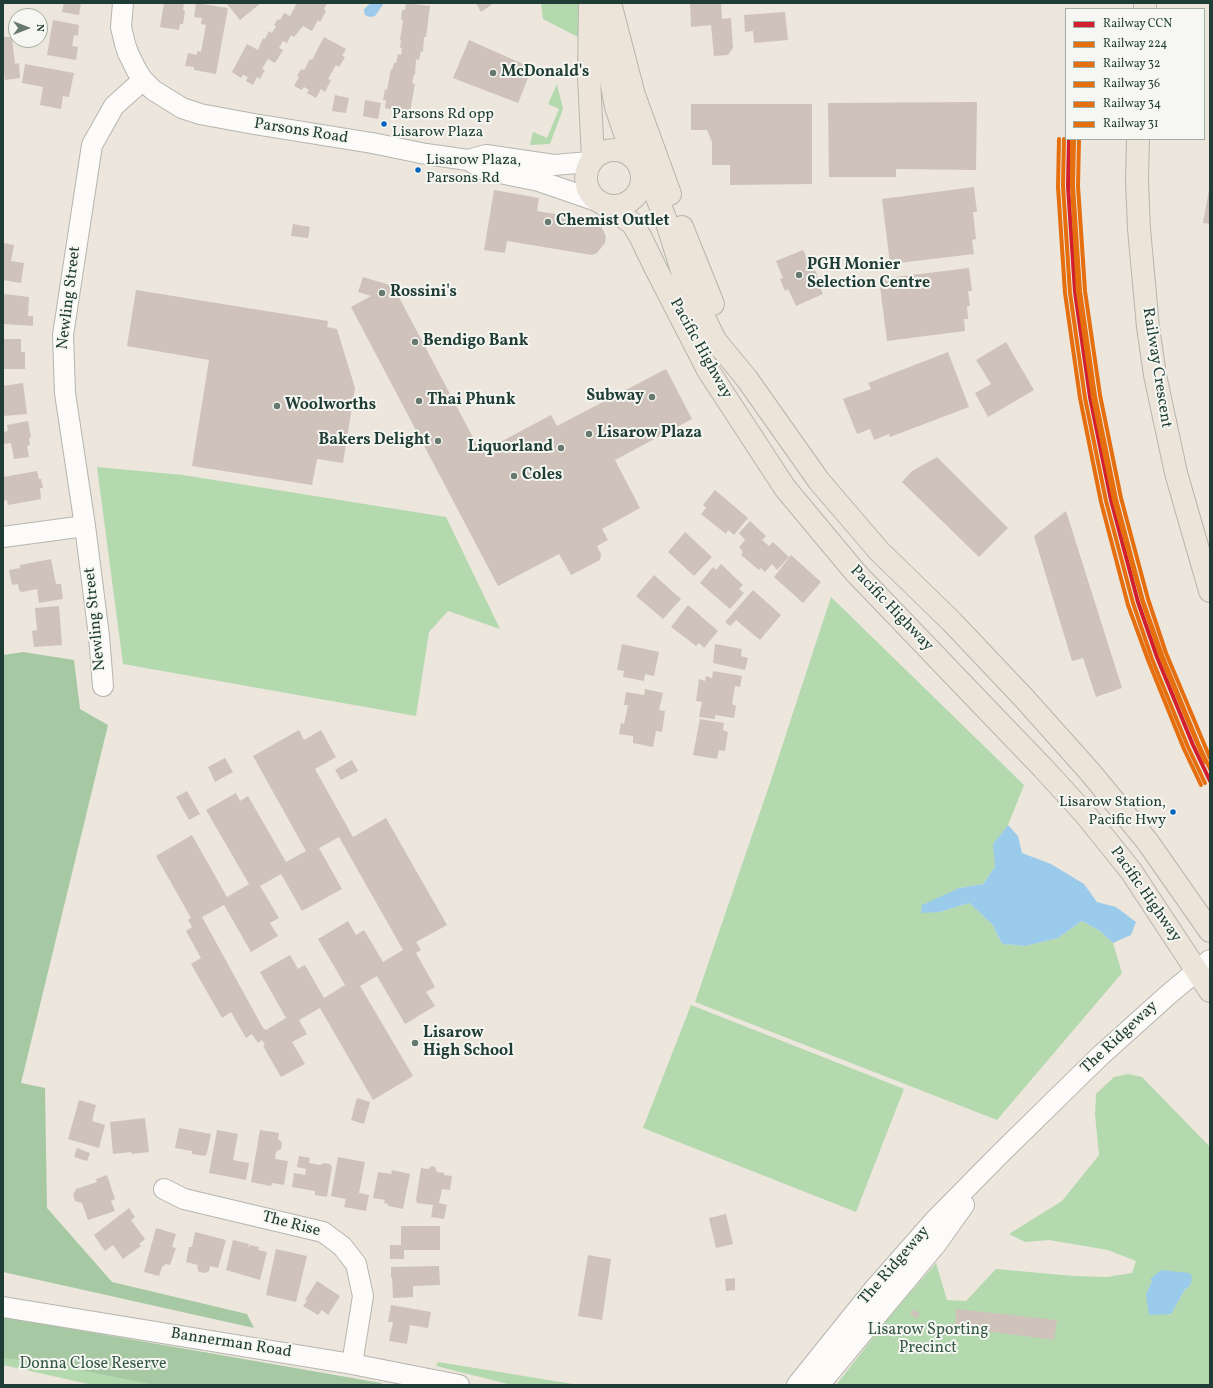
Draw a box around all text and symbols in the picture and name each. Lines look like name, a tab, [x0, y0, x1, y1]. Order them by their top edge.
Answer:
north arrow	[8, 8, 48, 48]
legend	[1065, 8, 1205, 140]
text: Railway CCN	[1103, 16, 1172, 32]
text: N	[32, 24, 47, 32]
text: Railway 224	[1103, 36, 1168, 52]
text: Railway 32	[1103, 56, 1160, 72]
place label: McDonald's	[501, 63, 589, 83]
marker: McDonald's	[488, 68, 498, 78]
text: Railway 36	[1103, 76, 1160, 92]
text: Railway 34	[1103, 96, 1161, 112]
place label: Parsons Rd opp Lisarow Plaza	[392, 106, 494, 141]
street label: Parsons Road	[253, 115, 349, 149]
text: Railway 31	[1103, 116, 1159, 132]
marker: Parsons Rd opp Lisarow Plaza	[379, 119, 389, 129]
place label: Lisarow Plaza, Parsons Rd	[426, 152, 521, 187]
marker: Lisarow Plaza, Parsons Rd	[413, 165, 423, 175]
place label: Chemist Outlet	[556, 212, 670, 232]
marker: Chemist Outlet	[543, 217, 553, 227]
street label: Newling Street	[54, 245, 86, 351]
place label: PGH Monier Selection Centre	[807, 256, 930, 294]
marker: PGH Monier Selection Centre	[794, 270, 804, 280]
place label: Rossini's	[390, 283, 457, 303]
marker: Rossini's	[377, 288, 387, 298]
street label: Pacific Highway	[664, 295, 736, 403]
street label: Railway Crescent	[1137, 306, 1175, 430]
place label: Bendigo Bank	[423, 332, 528, 352]
marker: Bendigo Bank	[410, 337, 420, 347]
place label: Subway	[586, 387, 644, 407]
place label: Thai Phunk	[427, 391, 516, 411]
marker: Subway	[647, 392, 657, 402]
place label: Woolworths	[285, 396, 376, 416]
marker: Thai Phunk	[414, 396, 424, 406]
marker: Woolworths	[272, 401, 282, 411]
place label: Lisarow Plaza	[597, 424, 702, 444]
marker: Lisarow Plaza	[584, 429, 594, 439]
place label: Bakers Delight	[319, 431, 430, 451]
marker: Bakers Delight	[433, 436, 443, 446]
place label: Liquorland	[468, 438, 553, 458]
marker: Liquorland	[556, 443, 566, 453]
place label: Coles	[522, 466, 562, 486]
marker: Coles	[509, 471, 519, 481]
street label: Pacific Highway	[845, 562, 937, 656]
street label: Newling Street	[81, 566, 111, 672]
place label: Lisarow Station, Pacific Hwy	[1059, 794, 1166, 829]
marker: Lisarow Station, Pacific Hwy	[1168, 807, 1178, 817]
street label: Pacific Highway	[1105, 844, 1185, 946]
street label: The Ridgeway	[1078, 997, 1162, 1079]
place label: Lisarow High School	[423, 1024, 514, 1062]
marker: Lisarow High School	[410, 1038, 420, 1048]
street label: The Rise	[260, 1208, 322, 1242]
street label: The Ridgeway	[856, 1223, 934, 1309]
park label: Lisarow Sporting Precinct	[868, 1321, 988, 1359]
street label: Bannerman Road	[169, 1325, 293, 1363]
park label: Donna Close Reserve	[19, 1355, 167, 1375]

